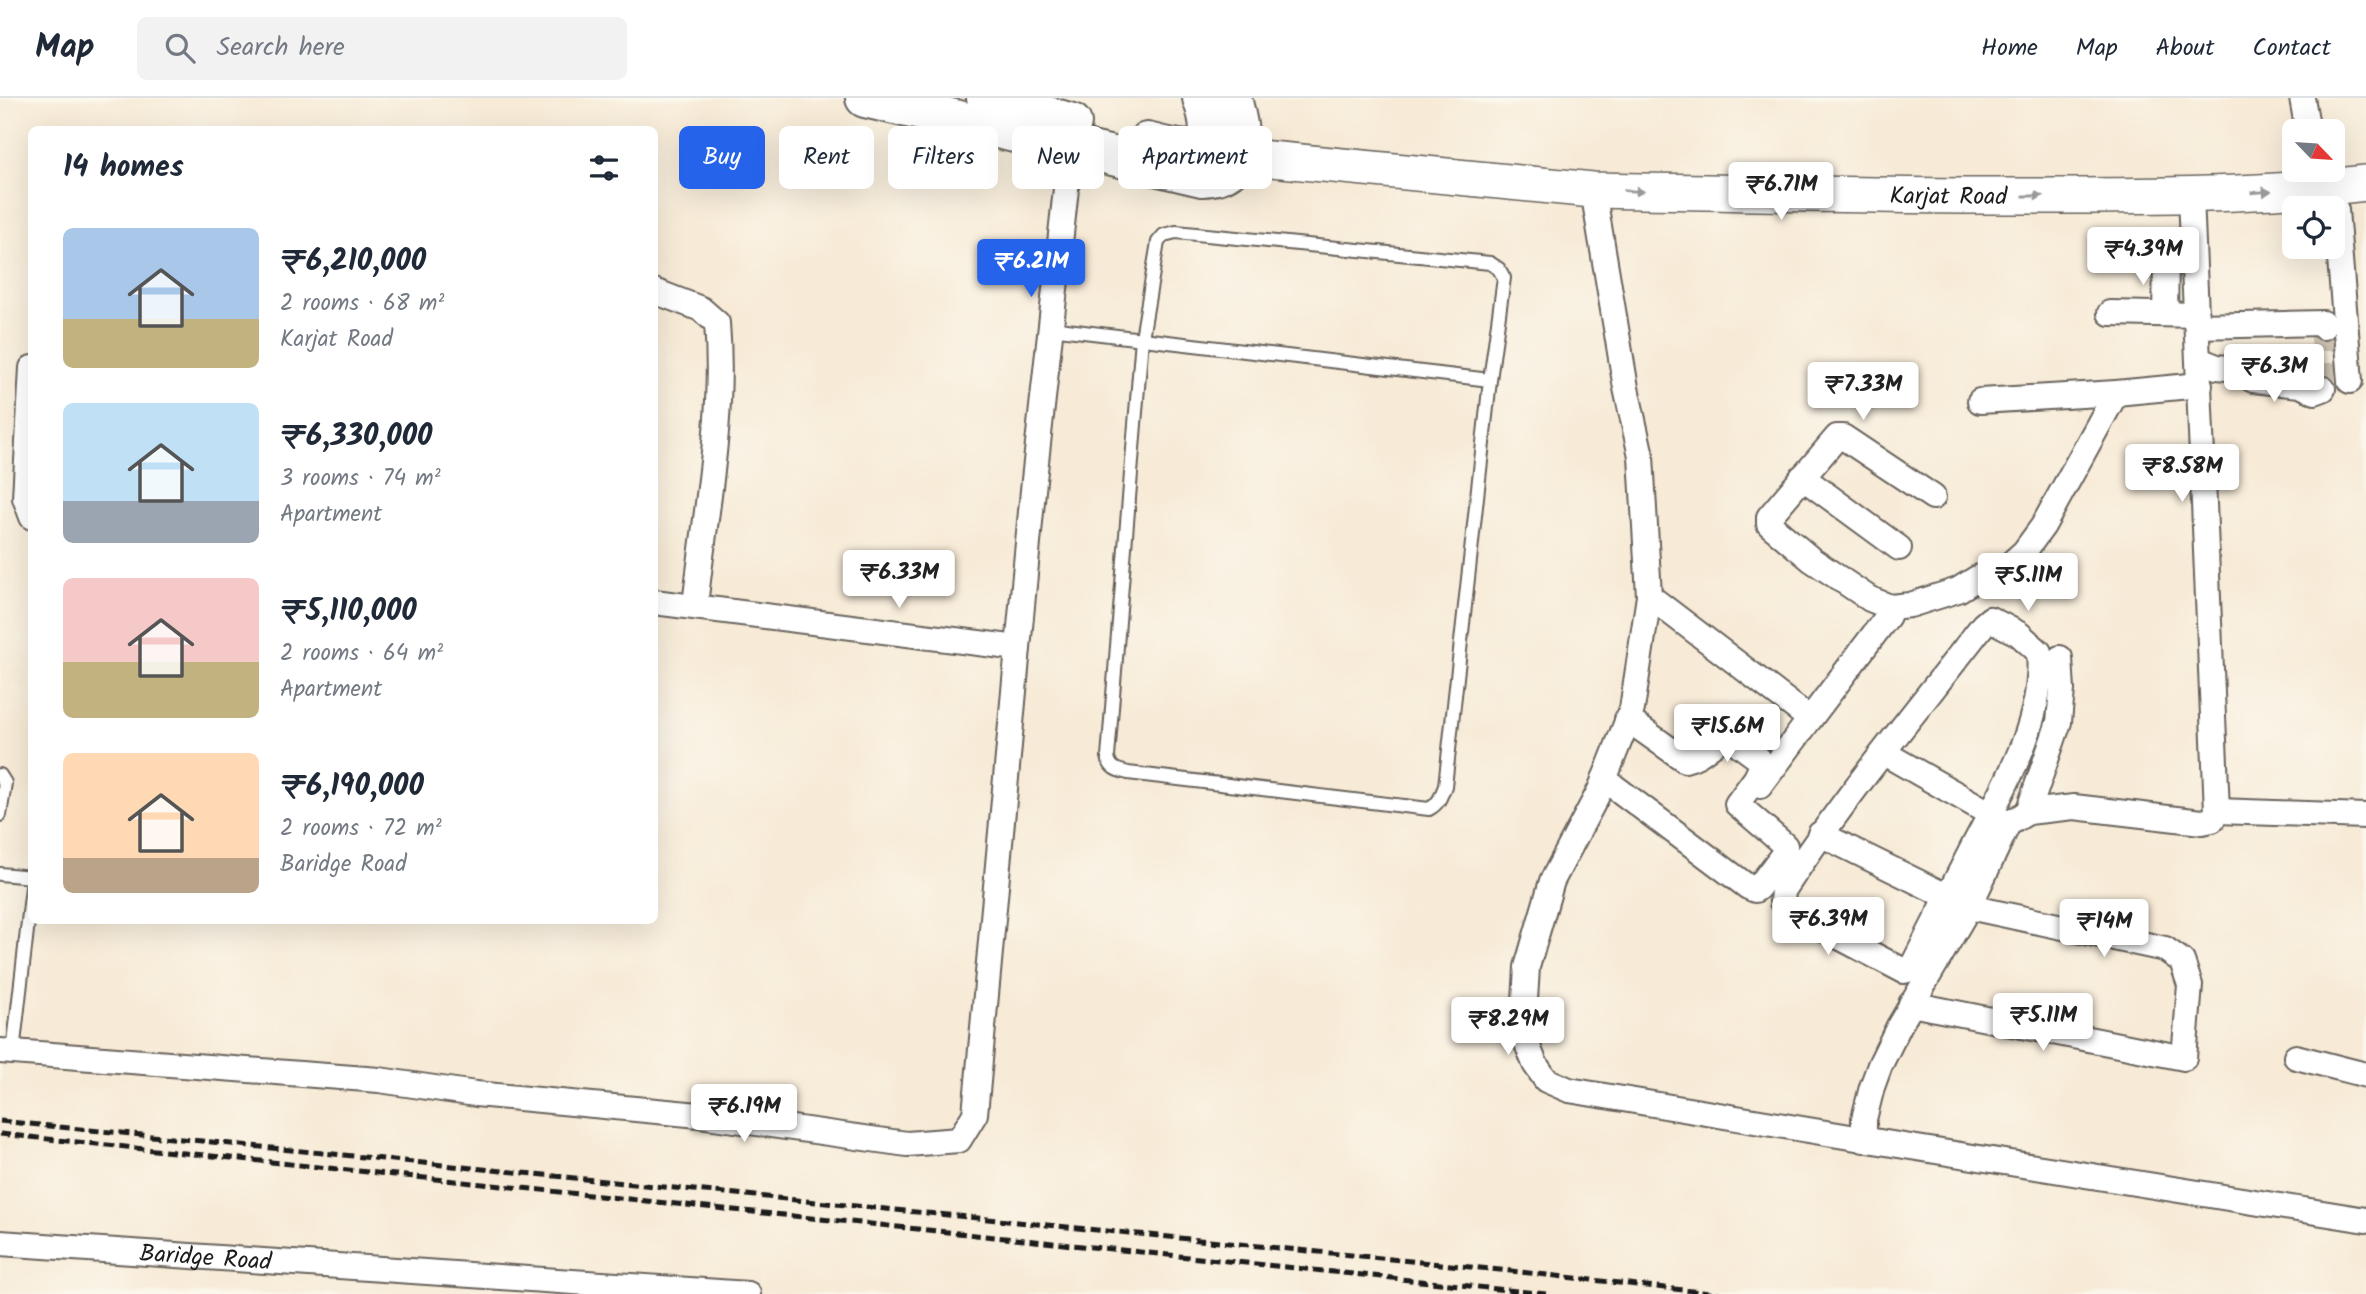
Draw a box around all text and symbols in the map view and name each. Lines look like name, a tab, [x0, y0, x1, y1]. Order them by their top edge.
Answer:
search box	[137, 17, 627, 80]
text: Map	[35, 22, 95, 75]
text: Search here	[217, 27, 345, 69]
icon: search	[161, 29, 199, 67]
text: Home	[1981, 29, 2038, 68]
text: Map	[2076, 29, 2118, 68]
text: About	[2156, 29, 2214, 68]
text: Contact	[2252, 29, 2331, 68]
north arrow	[2282, 119, 2345, 182]
map controls	[2282, 119, 2345, 259]
chip: Buy	[679, 126, 765, 189]
chip: Rent	[779, 126, 874, 189]
chip: Filters	[888, 126, 998, 189]
chip: New	[1012, 126, 1104, 189]
chip: Apartment	[1118, 126, 1272, 189]
text: 14 homes	[63, 144, 184, 192]
icon: filters	[585, 149, 623, 187]
pin: ₹6.71M	[1724, 162, 1838, 222]
text: ₹6.71M	[1744, 167, 1818, 203]
street label: Karjat Road	[1889, 177, 2008, 217]
one-way arrow	[1623, 186, 1645, 197]
one-way arrow	[2250, 186, 2272, 197]
one-way arrow	[2022, 190, 2044, 202]
button: locate	[2282, 196, 2345, 259]
pin: ₹4.39M	[2086, 228, 2200, 287]
text: ₹4.39M	[2103, 232, 2183, 268]
text: ₹6,210,000	[280, 238, 426, 286]
pin: ₹6.21M	[974, 240, 1088, 299]
text: ₹6.21M	[993, 244, 1069, 280]
icon: home	[119, 256, 203, 340]
text: 2 rooms · 68 m²	[280, 286, 444, 322]
text: Karjat Road	[280, 322, 393, 358]
pin: ₹6.3M	[2225, 344, 2323, 404]
text: ₹6.3M	[2240, 349, 2308, 385]
pin: ₹7.33M	[1806, 362, 1920, 422]
text: ₹7.33M	[1824, 367, 1902, 403]
text: ₹6,330,000	[280, 413, 432, 461]
icon: home	[119, 431, 203, 515]
pin: ₹8.58M	[2125, 444, 2239, 504]
text: ₹8.58M	[2141, 449, 2223, 485]
text: 3 rooms · 74 m²	[280, 461, 441, 497]
text: Apartment	[280, 497, 382, 533]
pin: ₹6.33M	[842, 550, 956, 610]
pin: ₹5.11M	[1971, 554, 2085, 613]
text: ₹6.33M	[859, 555, 939, 591]
text: ₹5.11M	[1994, 558, 2062, 594]
text: ₹5,110,000	[280, 588, 417, 636]
icon: home	[119, 606, 203, 690]
text: 2 rooms · 64 m²	[280, 636, 443, 672]
text: Apartment	[280, 672, 382, 708]
pin: ₹15.6M	[1670, 704, 1784, 764]
text: ₹15.6M	[1690, 709, 1764, 745]
text: ₹6,190,000	[280, 763, 424, 811]
icon: home	[119, 781, 203, 865]
text: 2 rooms · 72 m²	[280, 811, 442, 847]
text: Baridge Road	[280, 847, 407, 883]
pin: ₹6.39M	[1771, 898, 1885, 957]
pin: ₹14M	[2063, 900, 2145, 959]
text: ₹6.39M	[1788, 902, 1868, 938]
text: ₹14M	[2076, 904, 2132, 940]
pin: ₹5.11M	[1986, 993, 2100, 1053]
pin: ₹8.29M	[1451, 998, 1565, 1057]
text: ₹5.11M	[2009, 998, 2077, 1034]
text: ₹8.29M	[1467, 1002, 1549, 1038]
pin: ₹6.19M	[687, 1084, 801, 1144]
text: ₹6.19M	[707, 1089, 781, 1125]
street label: Baridge Road	[138, 1235, 274, 1283]

